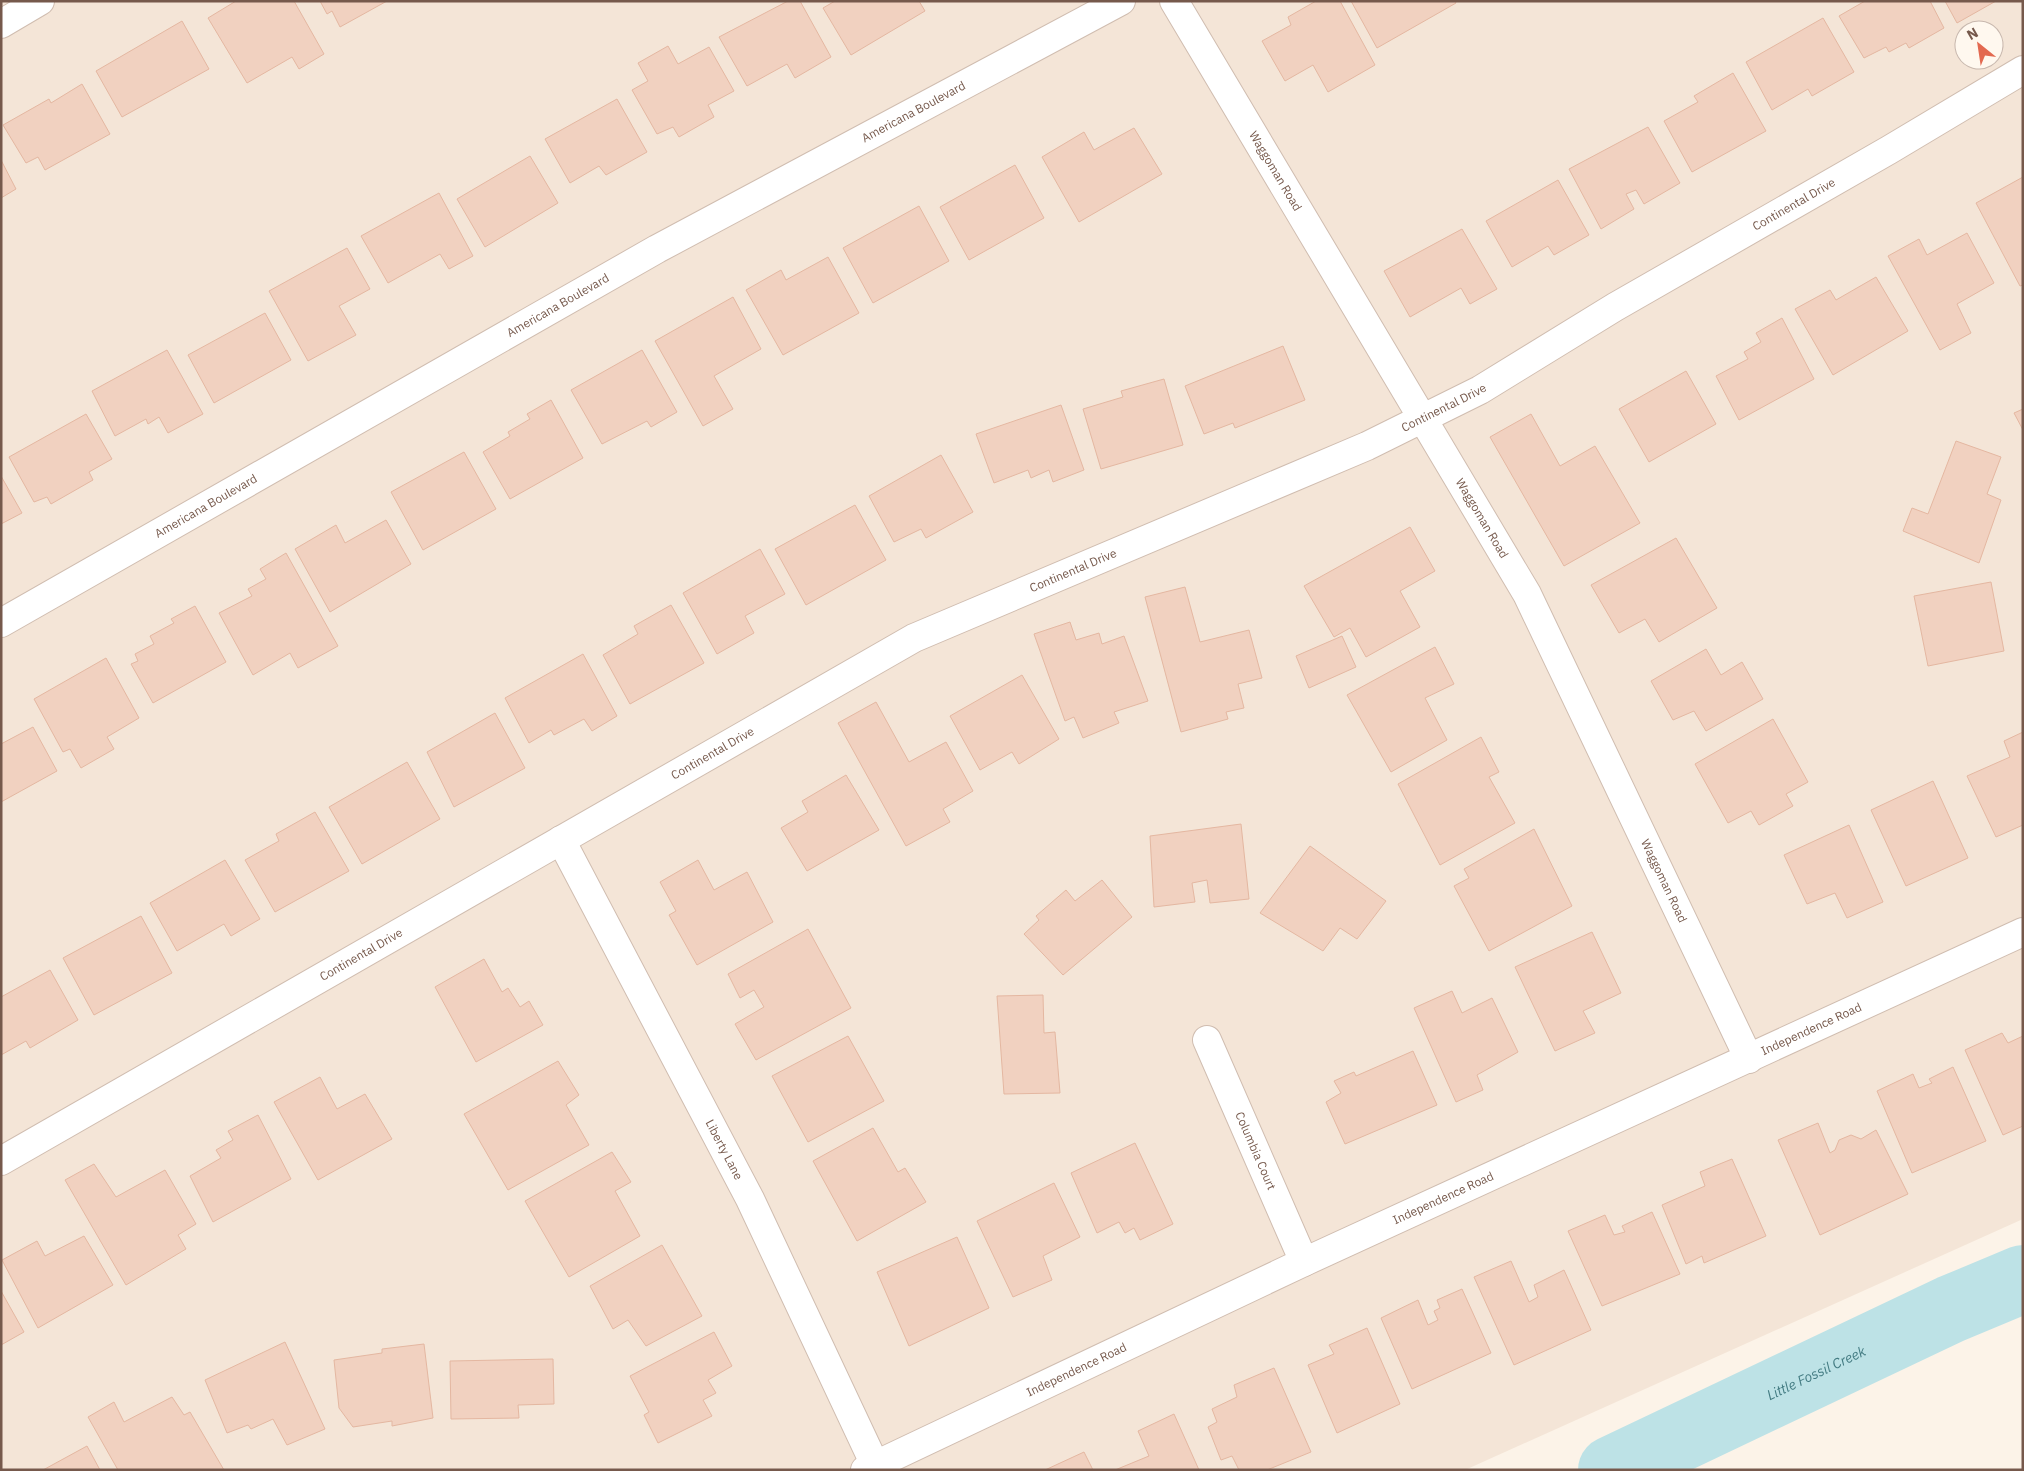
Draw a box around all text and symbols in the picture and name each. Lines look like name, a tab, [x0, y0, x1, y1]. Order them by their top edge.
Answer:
north arrow	[1954, 20, 2004, 70]
text: N	[1964, 23, 1981, 44]
street label: Americana Boulevard	[859, 78, 968, 145]
street label: Waggoman Road	[1246, 128, 1305, 214]
street label: Continental Drive	[1750, 174, 1838, 234]
street label: Americana Boulevard	[504, 270, 611, 340]
street label: Continental Drive	[1399, 380, 1489, 435]
street label: Americana Boulevard	[152, 471, 260, 541]
street label: Waggoman Road	[1453, 475, 1512, 561]
street label: Continental Drive	[1027, 545, 1119, 595]
street label: Continental Drive	[668, 723, 757, 783]
street label: Waggoman Road	[1638, 837, 1691, 925]
street label: Continental Drive	[317, 924, 405, 984]
street label: Independence Road	[1758, 999, 1864, 1058]
street label: Columbia Court	[1232, 1109, 1280, 1192]
street label: Liberty Lane	[702, 1117, 747, 1183]
street label: Independence Road	[1390, 1168, 1496, 1227]
street label: Independence Road	[1024, 1339, 1129, 1399]
water label: Little Fossil Creek	[1764, 1342, 1869, 1404]

